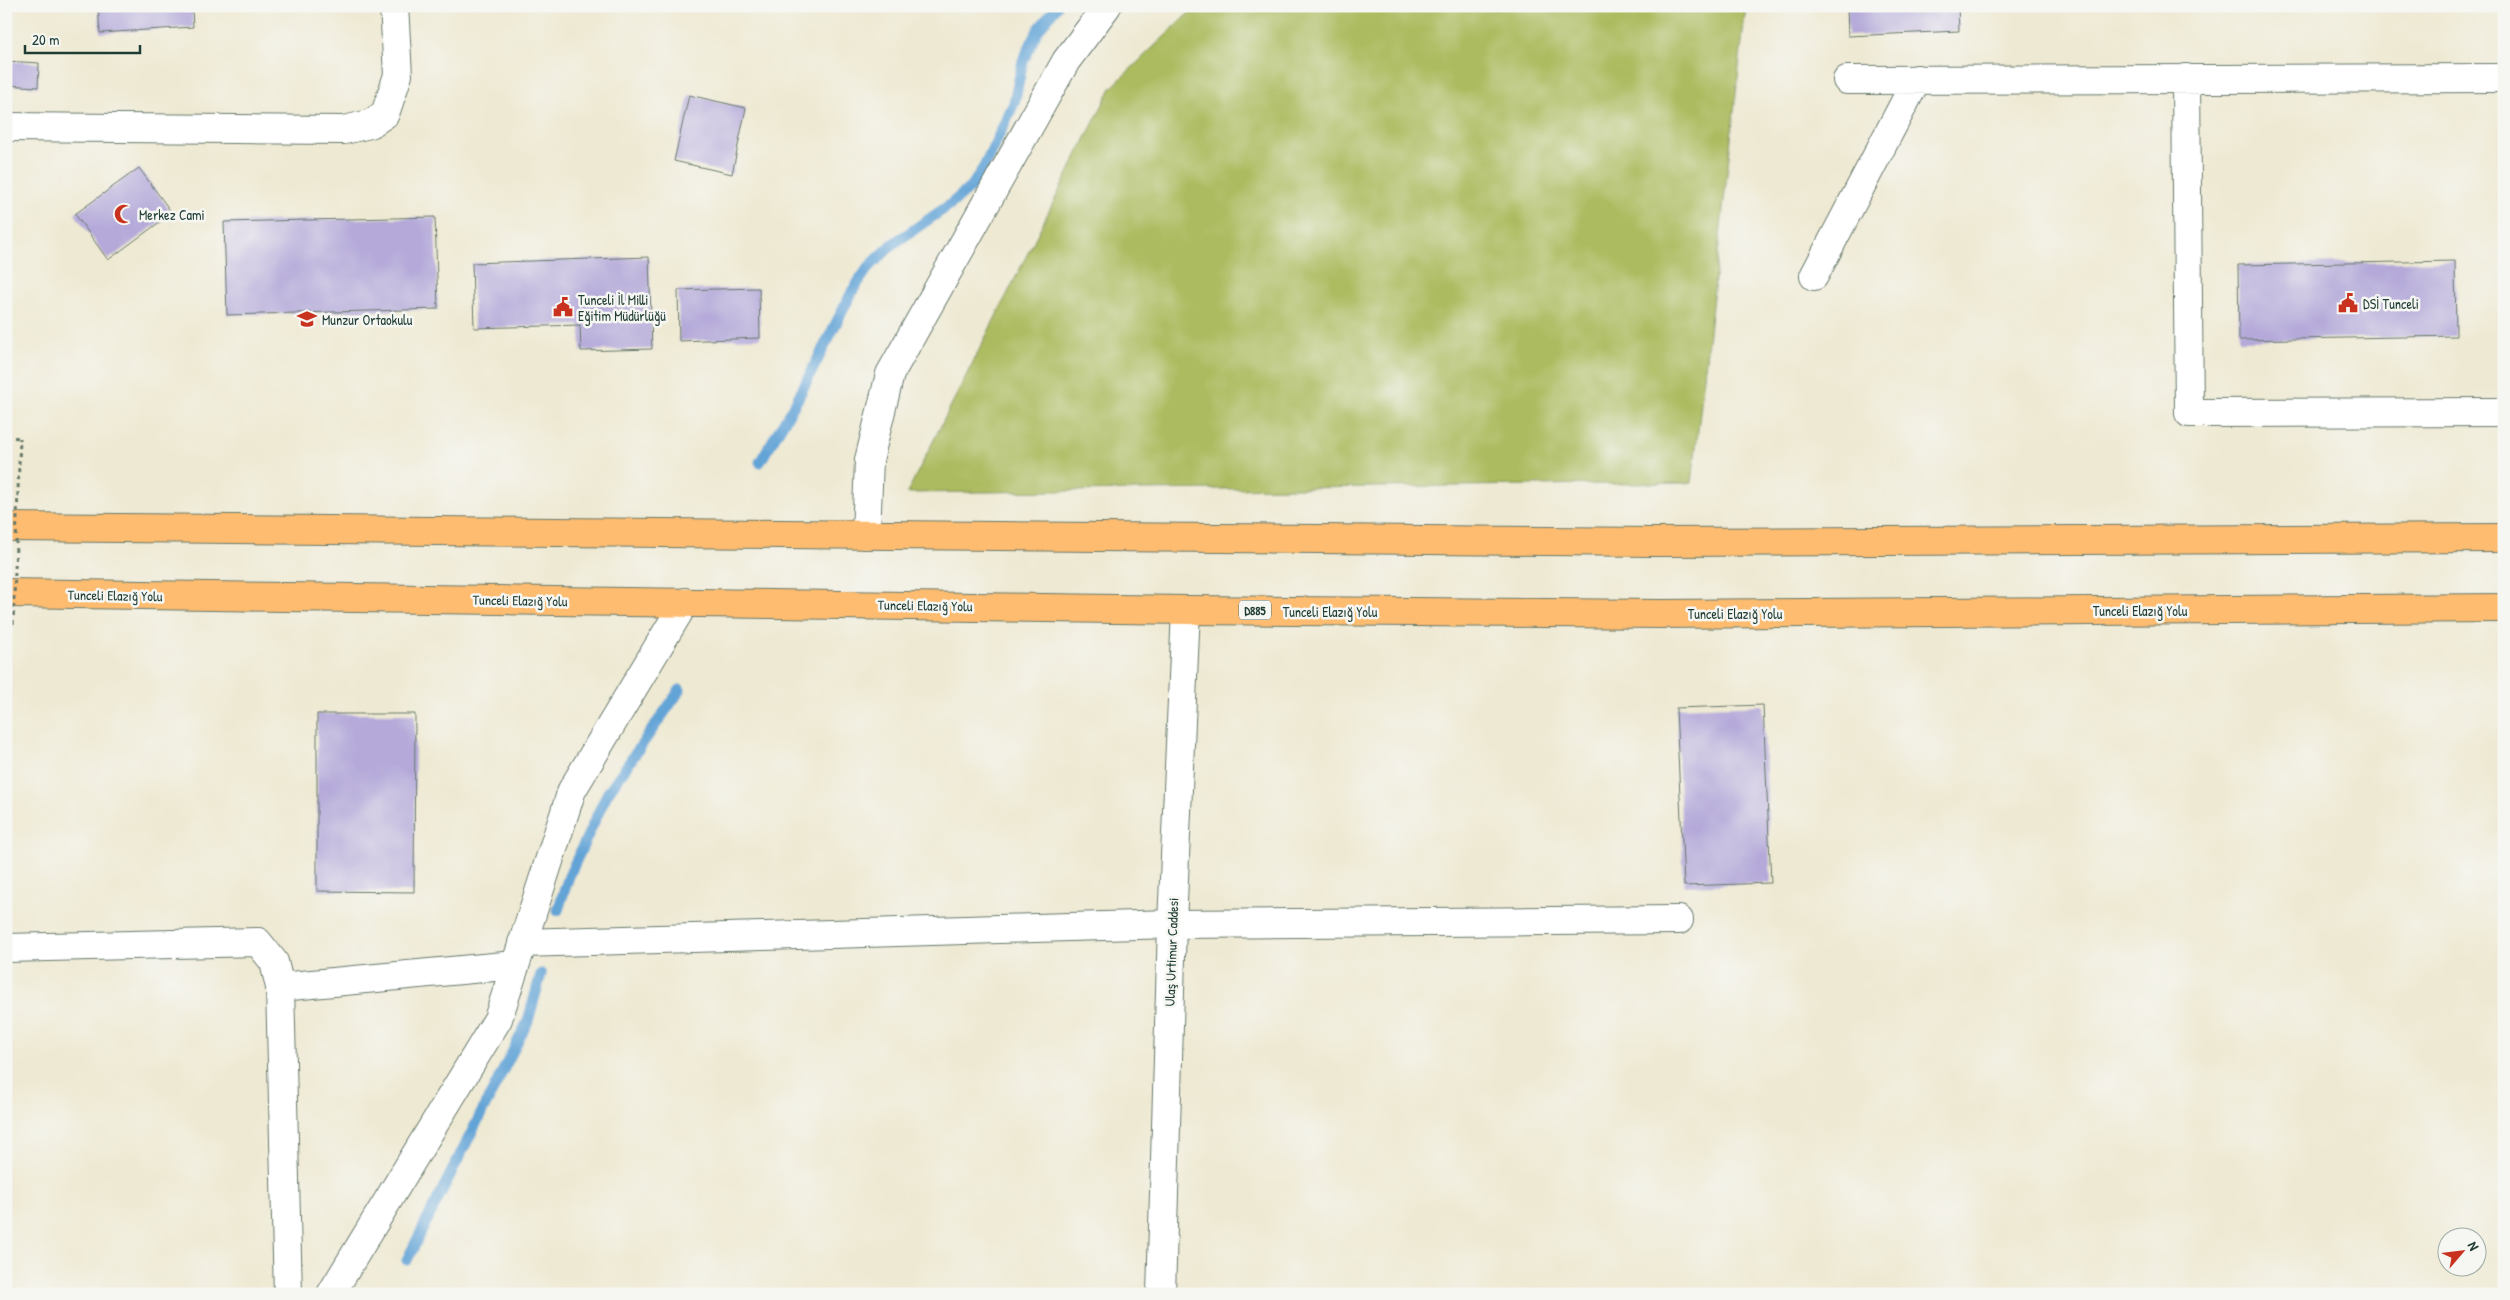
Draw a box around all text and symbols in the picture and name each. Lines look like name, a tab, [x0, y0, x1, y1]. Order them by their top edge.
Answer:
scale bar	[25, 22, 140, 54]
text: 20 m	[32, 29, 59, 50]
mosque icon: Merkez Cami	[113, 203, 135, 225]
place label: Merkez Cami	[139, 205, 205, 224]
place label: Tunceli İl Milli Eğitim Müdürlüğü	[578, 290, 666, 326]
public building icon: DSİ Tunceli	[2337, 292, 2359, 314]
place label: DSİ Tunceli	[2363, 294, 2419, 313]
public building icon: Tunceli İl Milli Eğitim Müdürlüğü	[552, 296, 574, 318]
school or university icon: Munzur Ortaokulu	[296, 308, 318, 330]
place label: Munzur Ortaokulu	[322, 310, 413, 329]
street label: Tunceli Elazığ Yolu	[67, 585, 163, 606]
street label: Tunceli Elazığ Yolu	[472, 590, 568, 611]
street label: Tunceli Elazığ Yolu	[877, 595, 973, 616]
road number: D885	[1239, 600, 1271, 620]
street label: Tunceli Elazığ Yolu	[2093, 601, 2188, 621]
street label: Tunceli Elazığ Yolu	[1283, 602, 1378, 622]
street label: Tunceli Elazığ Yolu	[1688, 604, 1783, 624]
street label: Ulaş Urtimur Caddesi	[1160, 897, 1182, 1007]
north arrow	[2438, 1228, 2488, 1278]
text: N	[2464, 1238, 2484, 1254]

